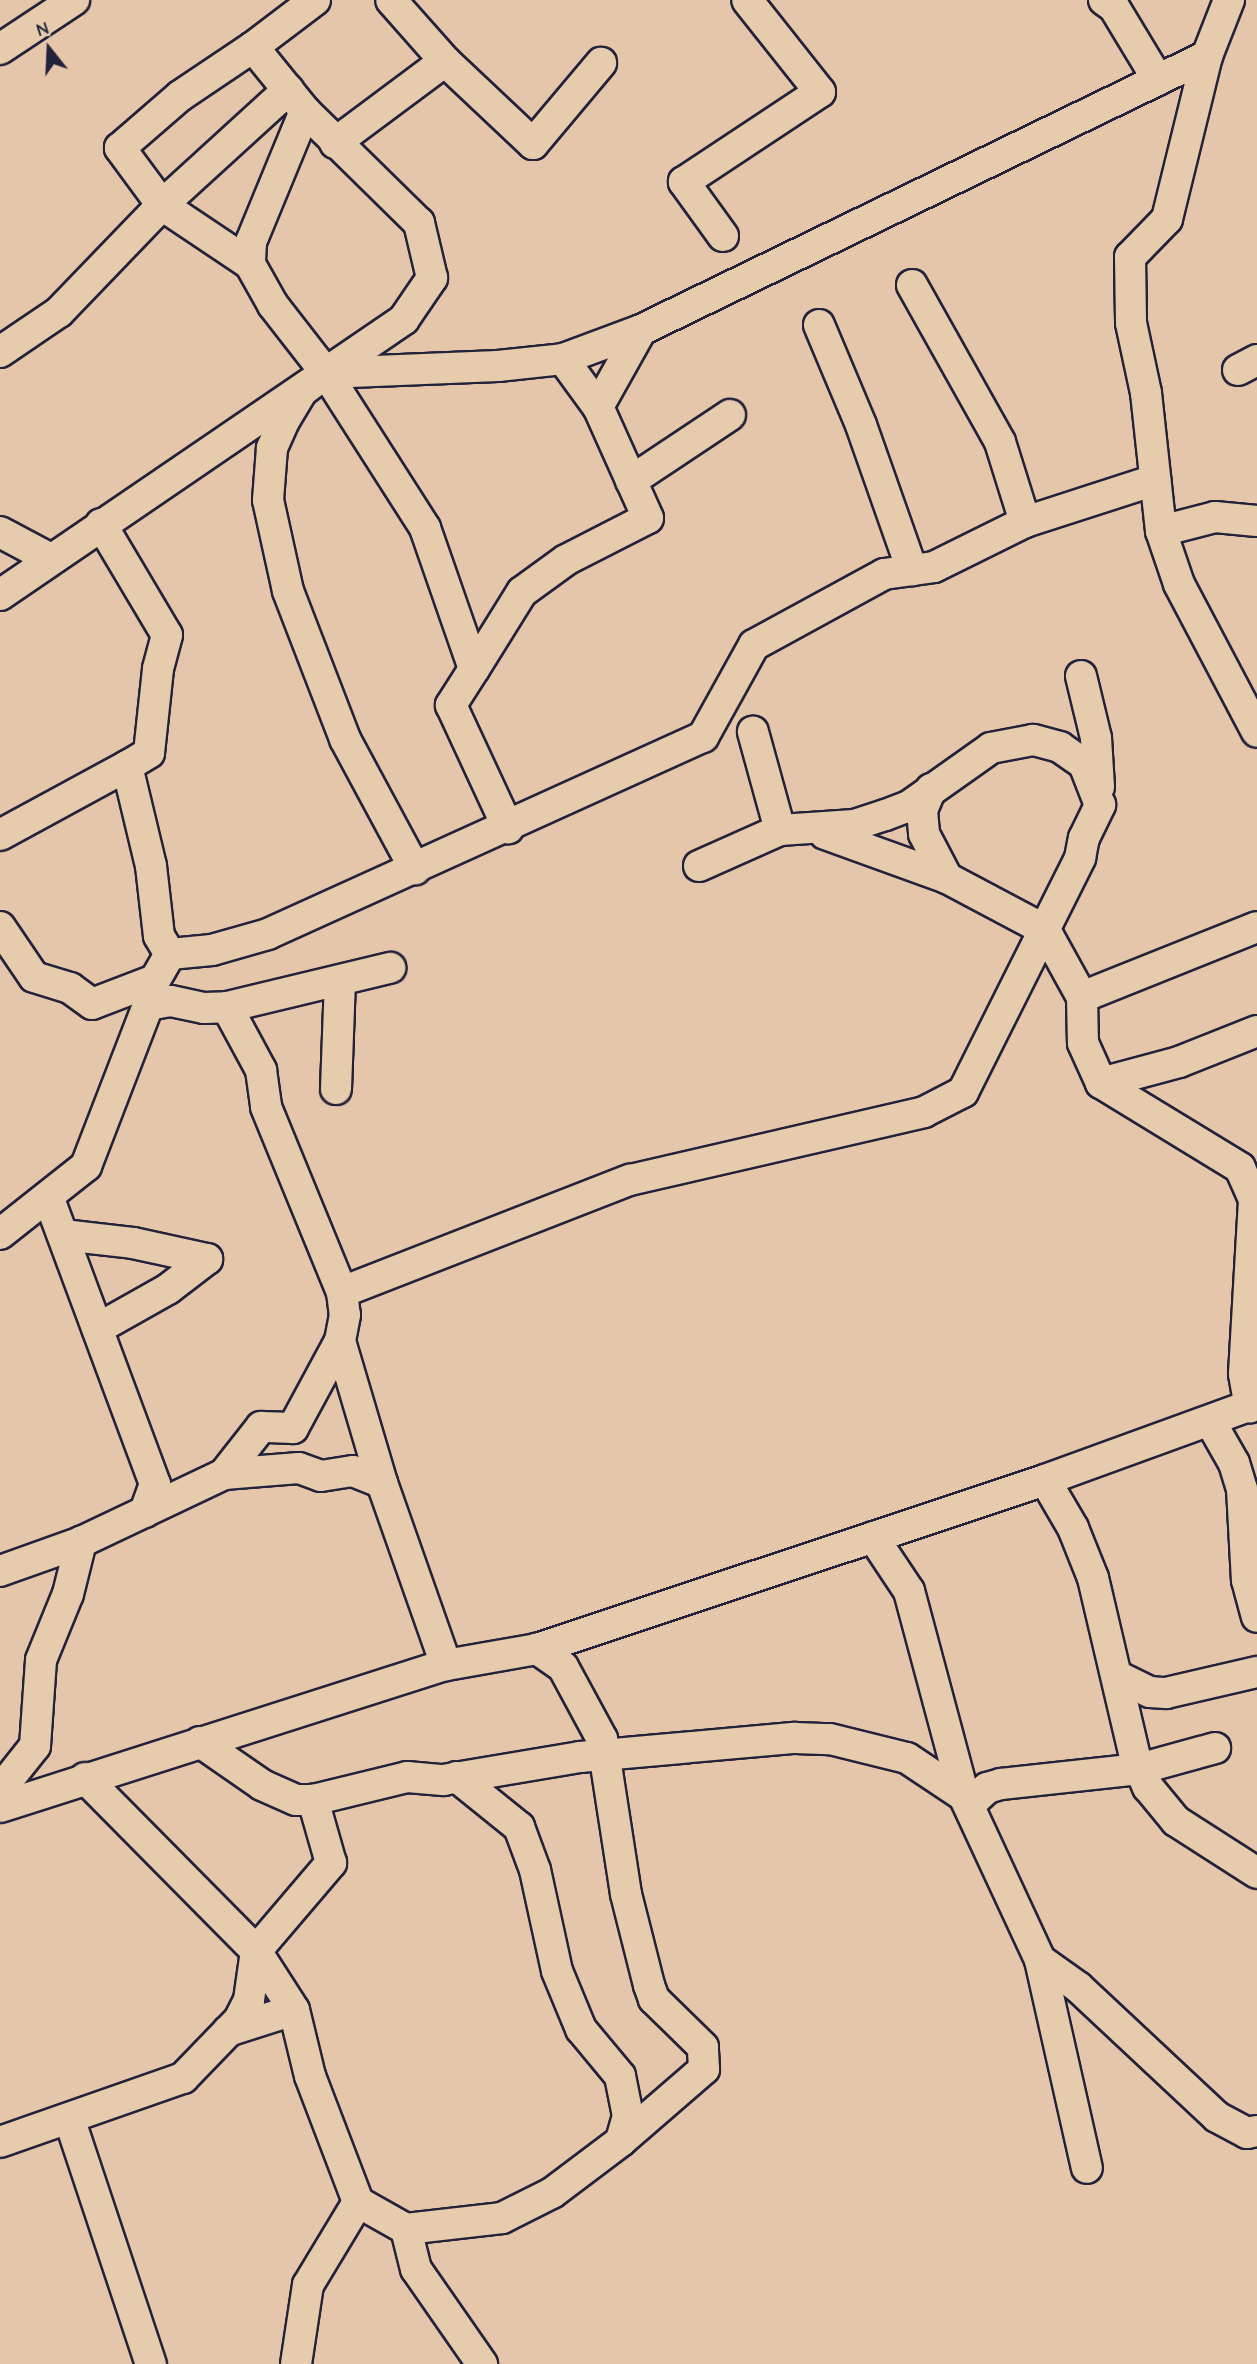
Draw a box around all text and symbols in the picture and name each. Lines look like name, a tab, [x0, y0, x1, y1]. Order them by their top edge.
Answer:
north arrow	[14, 14, 84, 84]
text: N	[33, 17, 52, 41]

